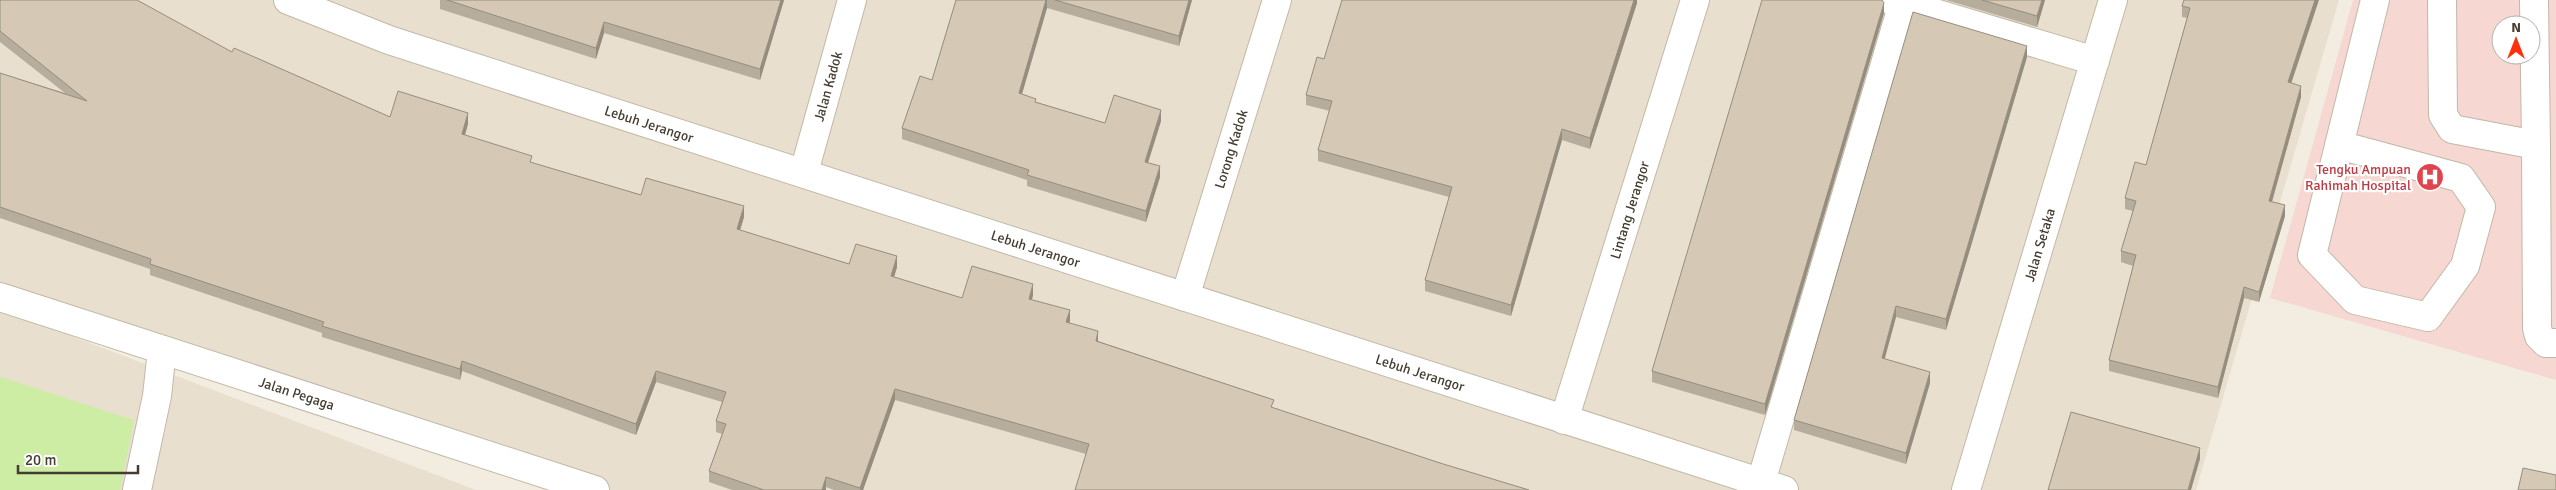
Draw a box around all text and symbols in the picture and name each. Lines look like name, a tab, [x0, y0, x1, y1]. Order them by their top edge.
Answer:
north arrow	[2491, 15, 2541, 65]
text: N	[2511, 19, 2521, 36]
street label: Jalan Kadok	[810, 49, 846, 123]
street label: Lebuh Jerangor	[602, 102, 697, 147]
street label: Lorong Kadok	[1211, 107, 1251, 190]
street label: Lintang Jerangor	[1606, 158, 1653, 261]
place label: Tengku Ampuan Rahimah Hospital	[2305, 161, 2411, 194]
hospital icon: Tengku Ampuan Rahimah Hospital	[2415, 162, 2445, 192]
street label: Jalan Setaka	[2021, 206, 2059, 284]
street label: Lebuh Jerangor	[989, 226, 1083, 271]
street label: Lebuh Jerangor	[1373, 350, 1468, 395]
street label: Jalan Pegaga	[257, 373, 337, 413]
scale bar	[18, 442, 138, 474]
text: 20 m	[25, 451, 56, 469]

